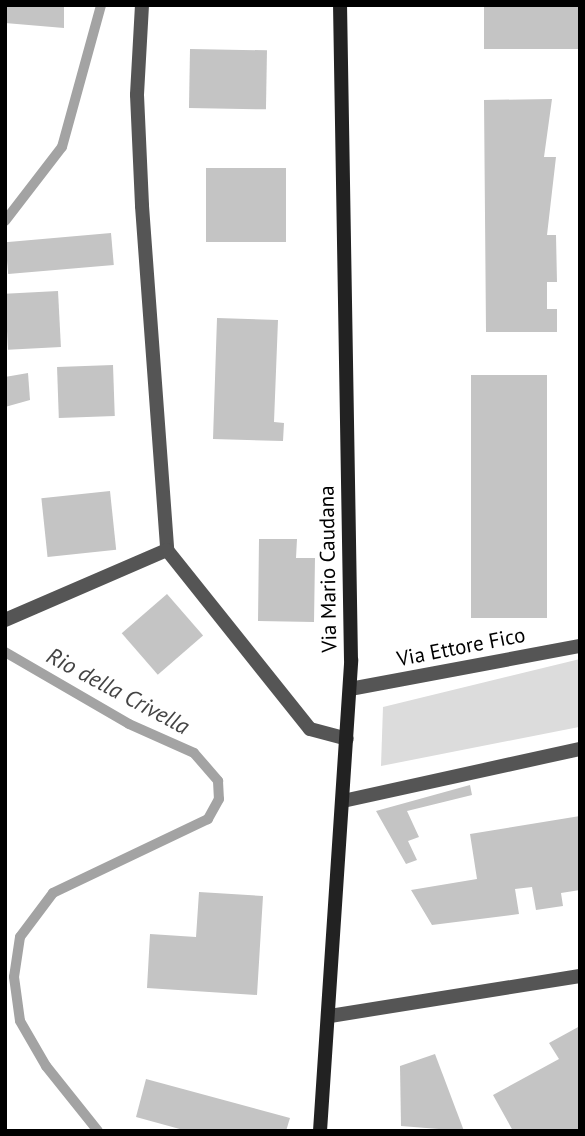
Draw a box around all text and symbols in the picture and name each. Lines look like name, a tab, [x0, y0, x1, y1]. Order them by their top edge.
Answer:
street label: Via Mario Caudana	[314, 485, 342, 653]
street label: Via Ettore Fico	[395, 622, 527, 672]
water label: Rio della Crivella	[42, 642, 194, 740]

